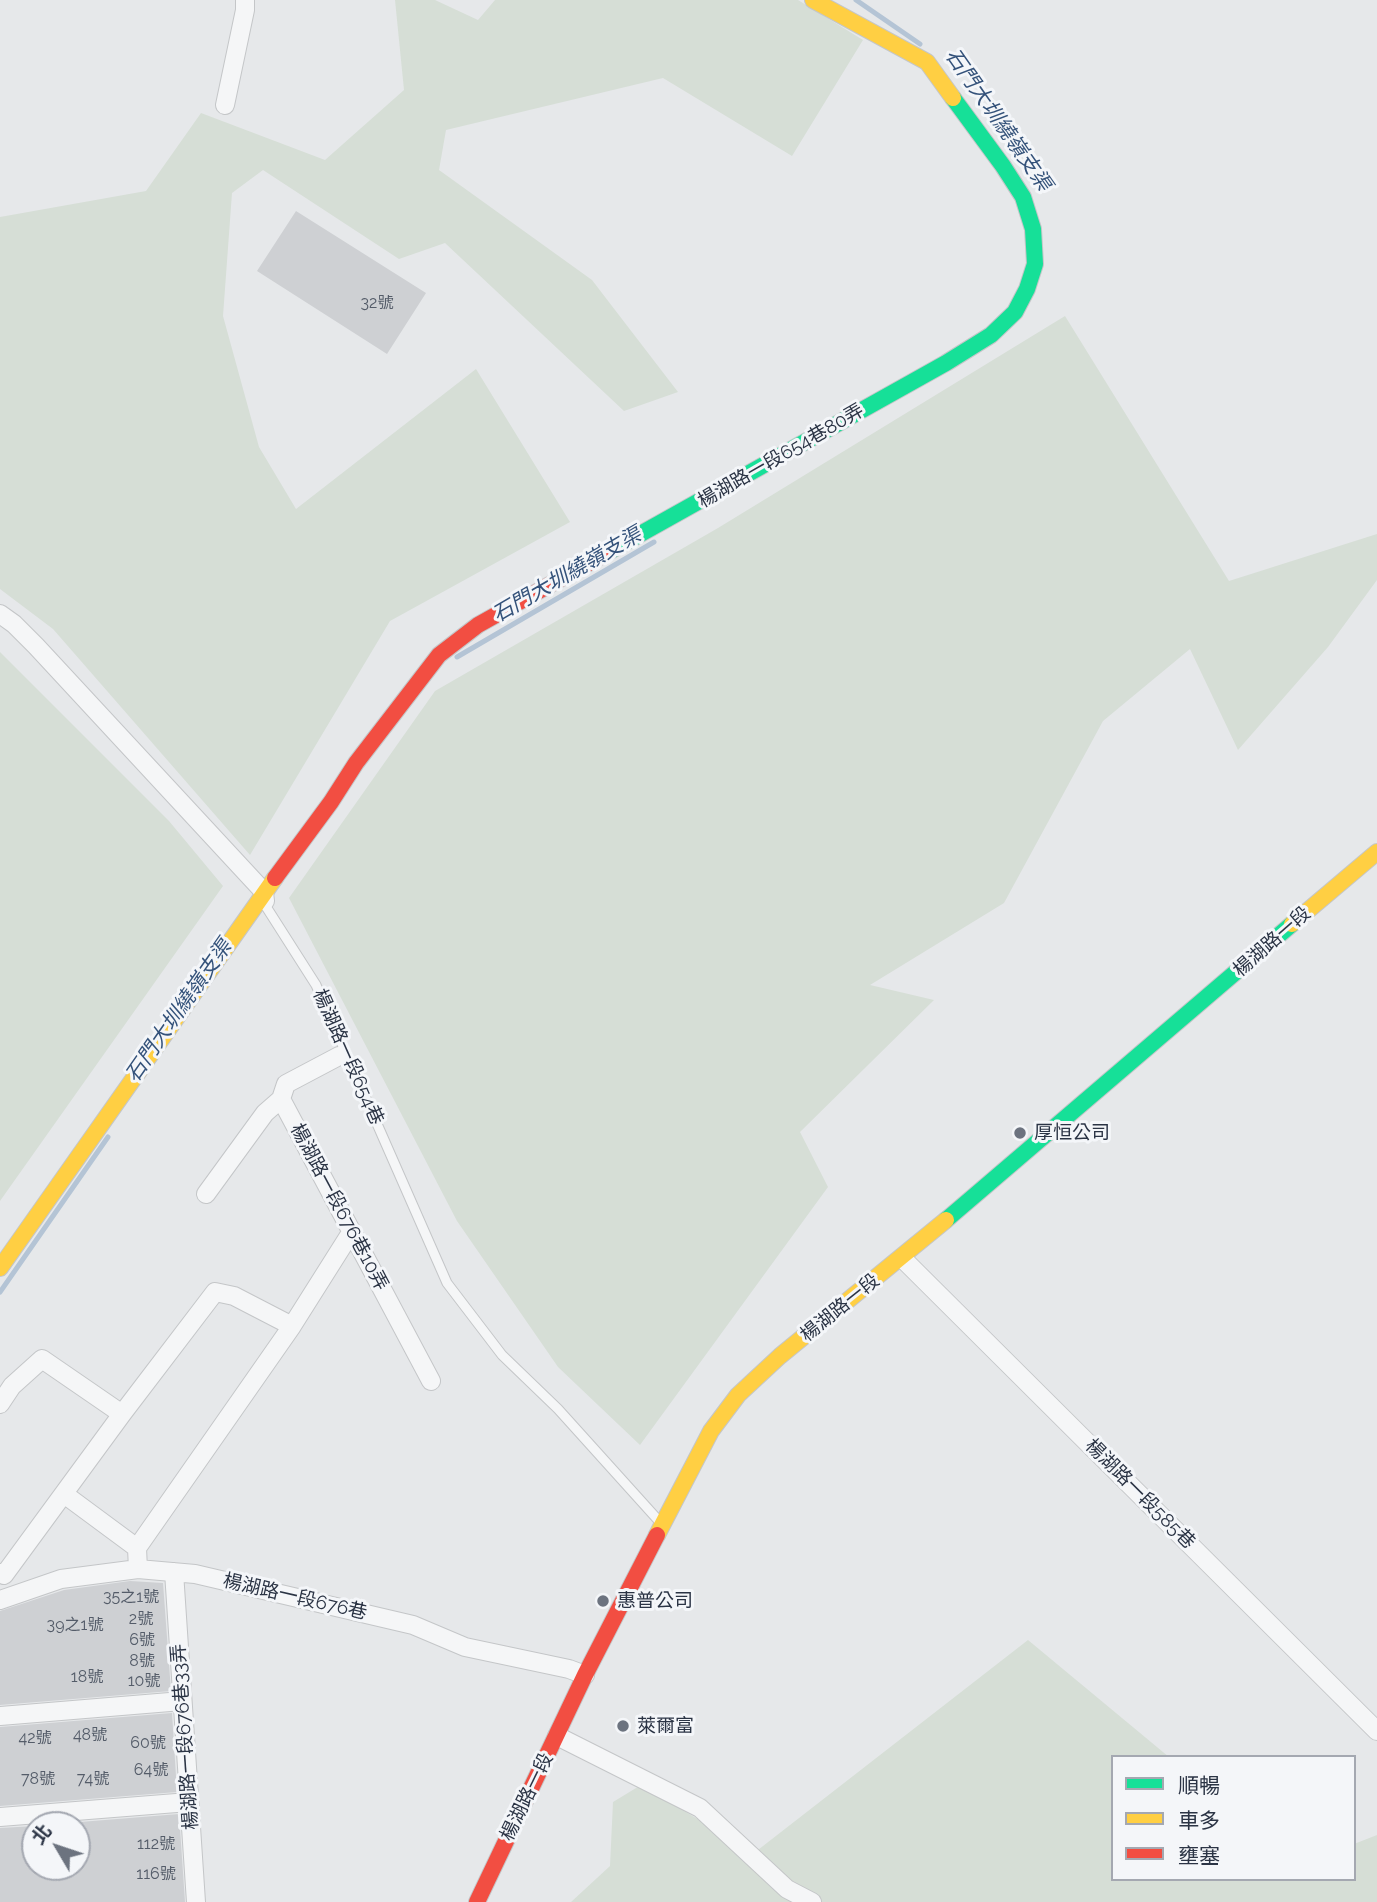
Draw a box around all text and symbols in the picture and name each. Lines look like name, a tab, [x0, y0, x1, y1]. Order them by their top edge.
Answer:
water label: 石門大圳繞嶺支渠	[939, 44, 1057, 196]
house number: 32號	[361, 293, 393, 313]
street label: 楊湖路一段654巷80弄	[694, 399, 868, 513]
water label: 石門大圳繞嶺支渠	[488, 522, 646, 628]
street label: 楊湖路一段	[1229, 902, 1315, 982]
water label: 石門大圳繞嶺支渠	[120, 935, 238, 1087]
street label: 楊湖路一段654巷	[308, 986, 388, 1128]
street label: 楊湖路一段676巷10弄	[285, 1120, 393, 1294]
place label: 厚恒公司	[1034, 1122, 1110, 1144]
marker: 厚恒公司	[1012, 1125, 1028, 1141]
street label: 楊湖路一段	[796, 1269, 884, 1347]
street label: 楊湖路一段585巷	[1080, 1434, 1200, 1554]
street label: 楊湖路一段676巷	[221, 1569, 369, 1625]
house number: 35之1號	[103, 1587, 159, 1607]
place label: 惠普公司	[617, 1590, 693, 1612]
marker: 惠普公司	[595, 1593, 611, 1609]
house number: 2號	[129, 1609, 153, 1629]
house number: 39之1號	[47, 1615, 103, 1635]
house number: 6號	[129, 1630, 155, 1650]
street label: 楊湖路一段676巷33弄	[167, 1643, 203, 1831]
house number: 8號	[129, 1651, 155, 1671]
house number: 18號	[71, 1667, 103, 1687]
house number: 10號	[128, 1671, 160, 1691]
place label: 萊爾富	[637, 1715, 694, 1737]
marker: 萊爾富	[615, 1718, 631, 1734]
house number: 48號	[73, 1725, 107, 1745]
house number: 42號	[18, 1728, 52, 1748]
house number: 60號	[130, 1733, 166, 1753]
street label: 楊湖路一段	[496, 1749, 558, 1845]
legend	[1111, 1755, 1356, 1881]
house number: 64號	[134, 1760, 168, 1780]
house number: 78號	[21, 1769, 55, 1789]
house number: 74號	[77, 1769, 109, 1789]
text: 順暢	[1178, 1773, 1220, 1798]
text: 車多	[1178, 1808, 1220, 1833]
north arrow	[21, 1811, 91, 1881]
text: 北	[27, 1820, 56, 1848]
house number: 112號	[137, 1834, 175, 1854]
text: 壅塞	[1178, 1843, 1220, 1868]
house number: 116號	[136, 1864, 176, 1884]

